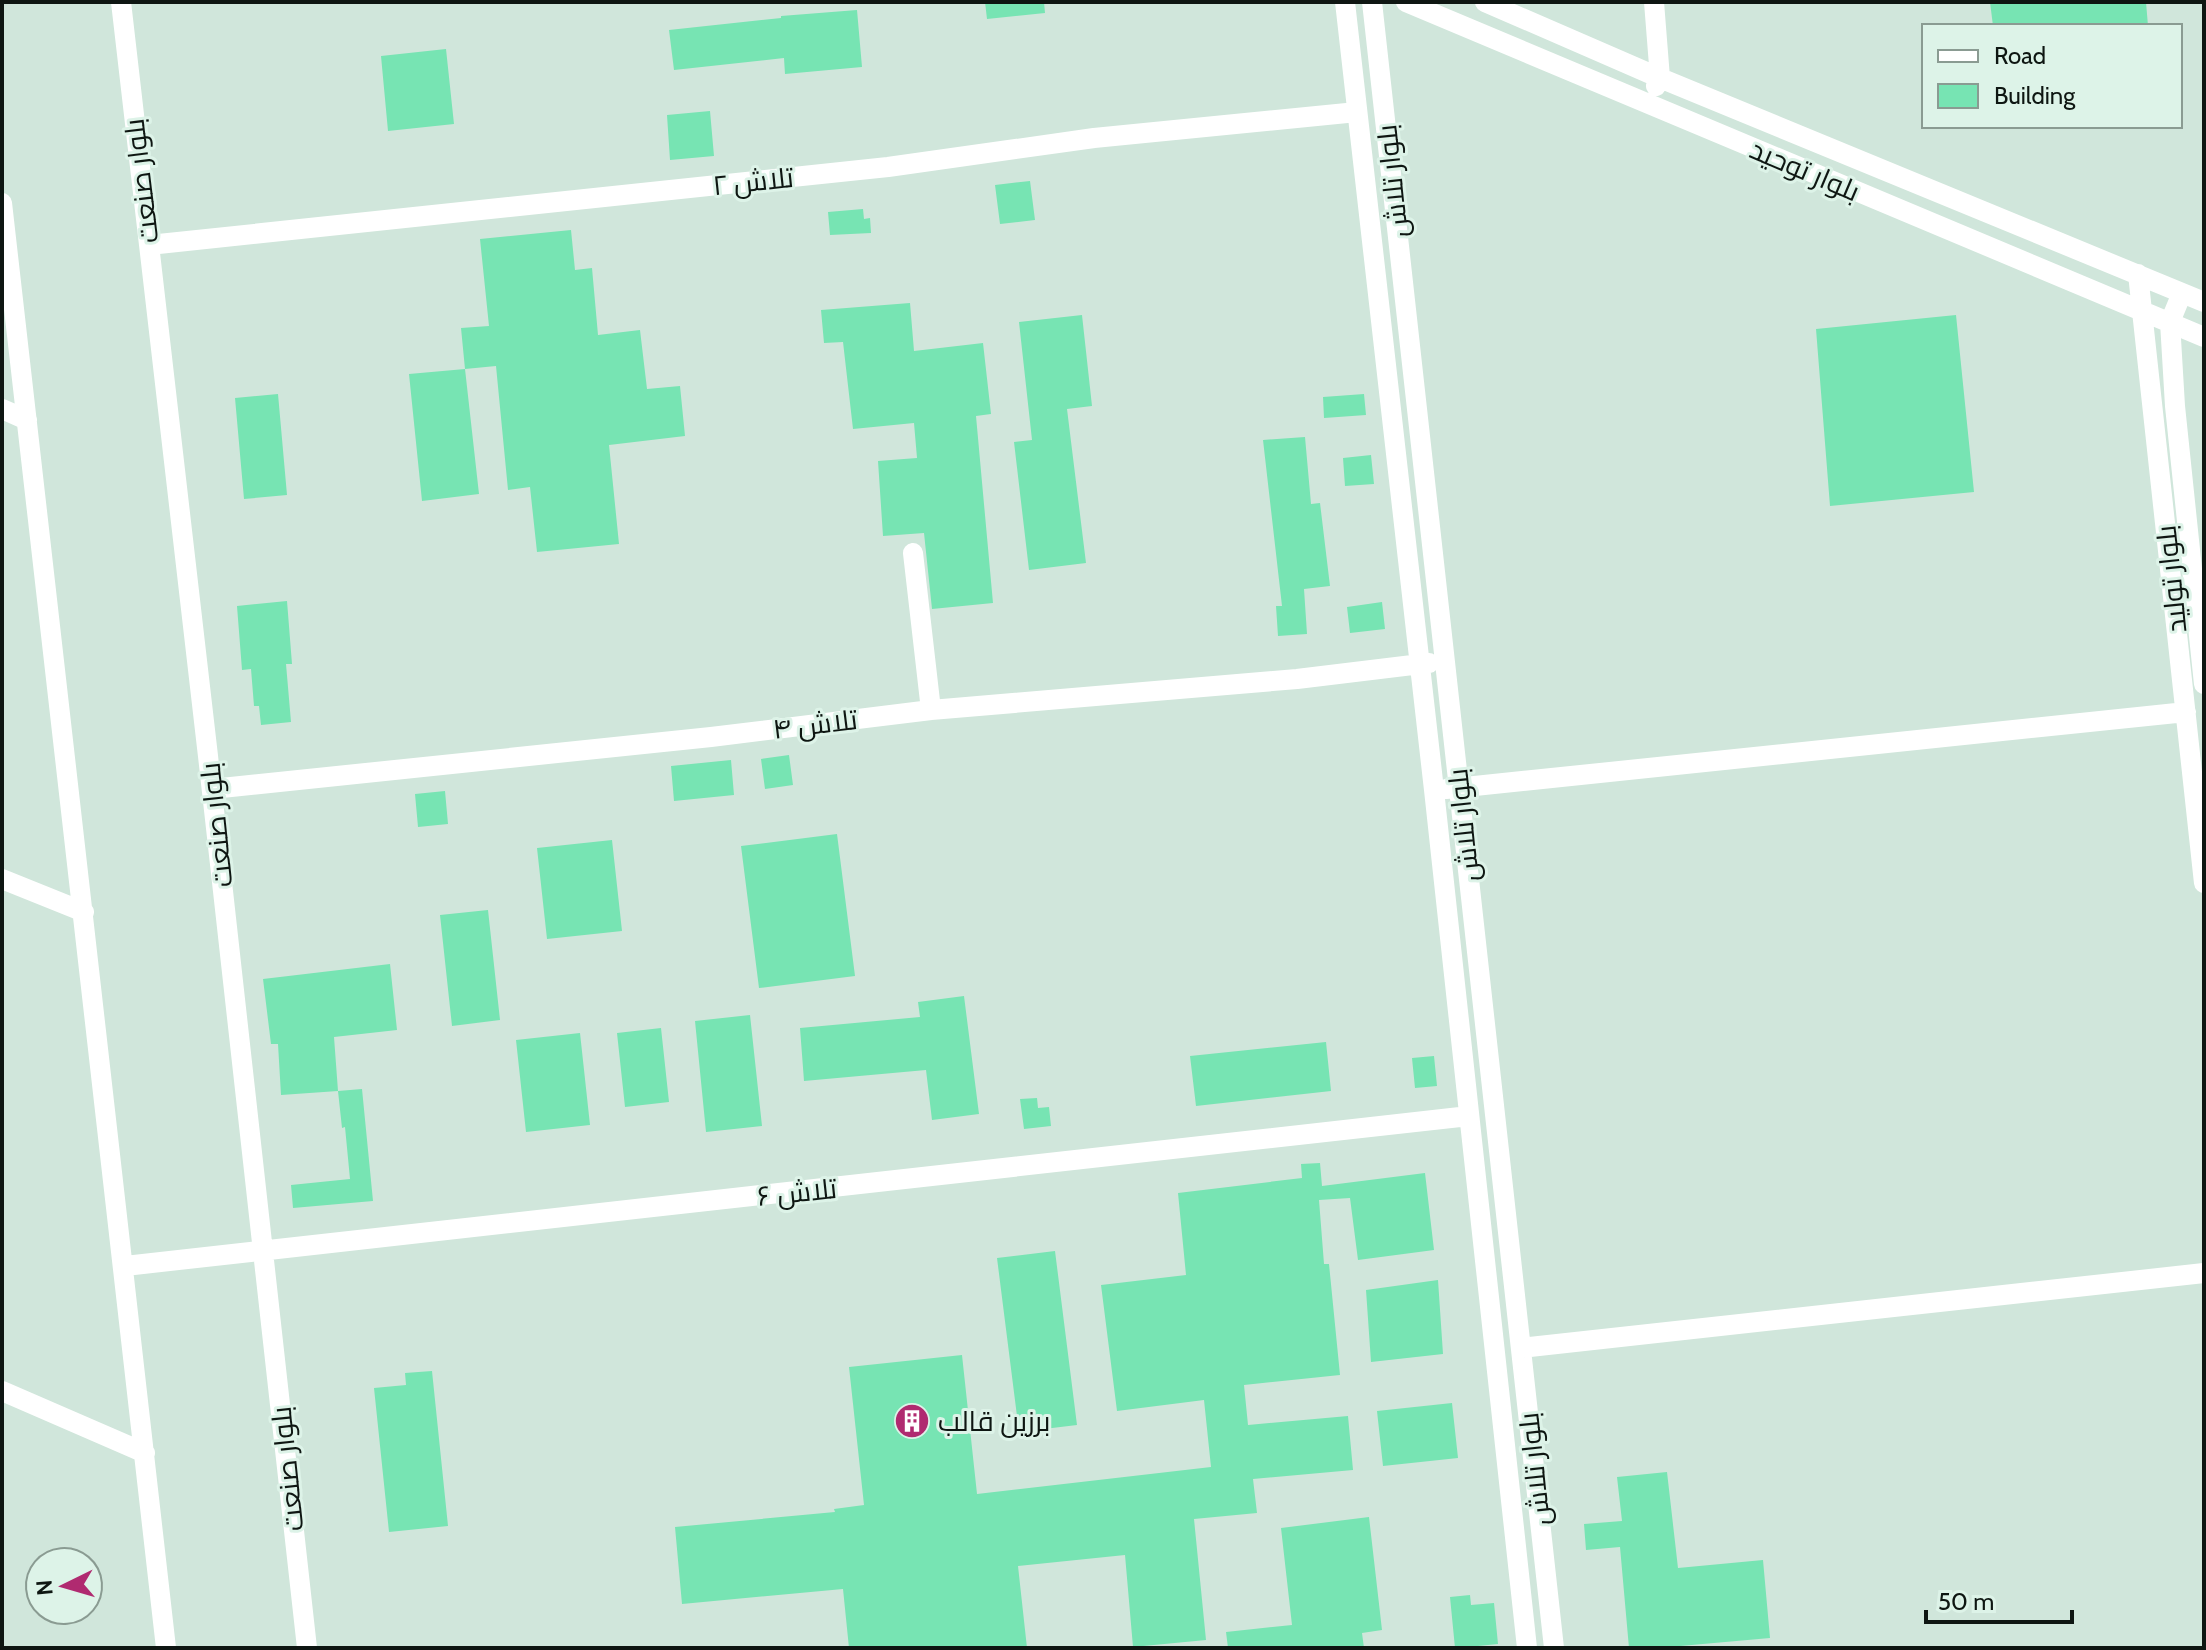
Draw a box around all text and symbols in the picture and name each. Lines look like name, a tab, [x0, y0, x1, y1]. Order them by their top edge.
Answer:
legend	[1922, 24, 2182, 128]
text: Road	[1994, 41, 2046, 70]
text: Building	[1994, 81, 2076, 110]
street label: بلوار صنعت	[116, 117, 166, 245]
street label: بلوار تلاش	[1369, 123, 1415, 239]
street label: بلوار توحید	[1745, 132, 1865, 208]
street label: تلاش ۲	[711, 160, 796, 202]
street label: بلوار تولید	[2148, 524, 2194, 634]
street label: تلاش ۴	[771, 702, 860, 746]
street label: بلوار صنعت	[193, 761, 239, 889]
street label: بلوار تلاش	[1440, 767, 1486, 883]
street label: تلاش ۶	[756, 1171, 839, 1213]
building icon: برزین قالب	[893, 1402, 931, 1440]
place label: برزین قالب	[938, 1404, 1050, 1438]
street label: بلوار صنعت	[264, 1405, 310, 1533]
street label: بلوار تلاش	[1511, 1411, 1557, 1527]
north arrow	[24, 1546, 104, 1626]
scale bar	[1926, 1574, 2072, 1624]
text: N	[30, 1579, 59, 1597]
text: 50 m	[1938, 1587, 1994, 1616]

